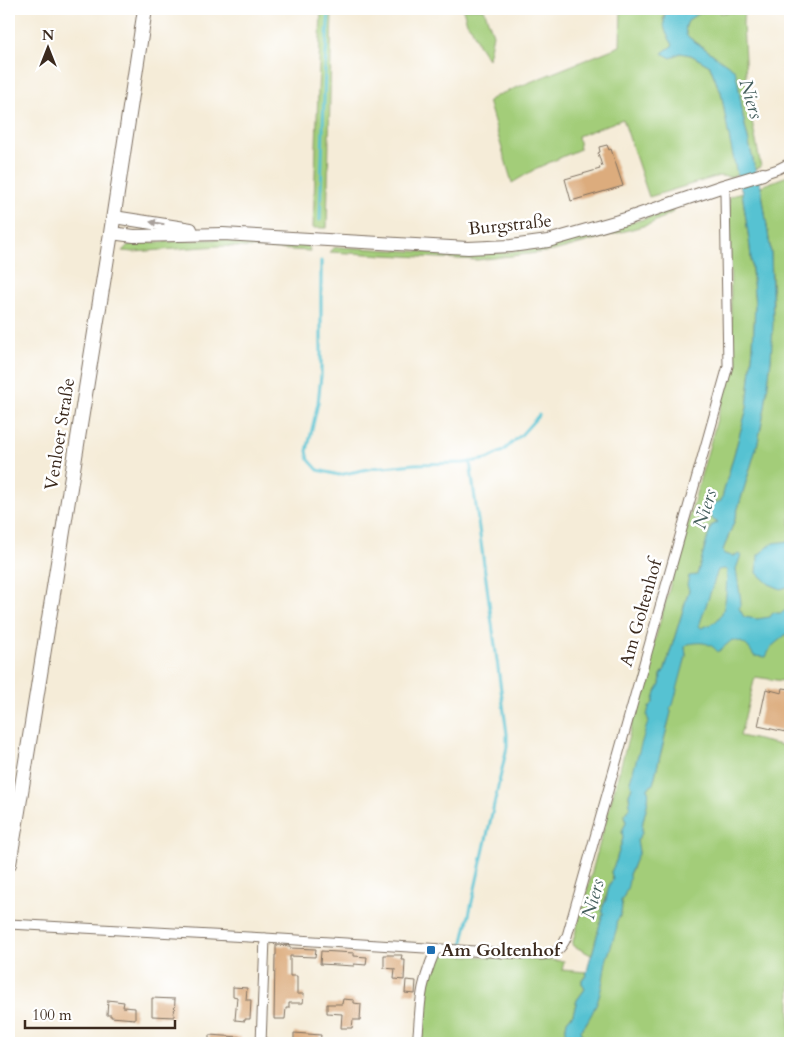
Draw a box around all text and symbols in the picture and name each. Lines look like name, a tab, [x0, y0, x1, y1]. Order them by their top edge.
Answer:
north arrow	[22, 22, 72, 72]
text: N	[42, 26, 54, 45]
water label: Niers	[733, 76, 770, 123]
street label: Burgstraße	[467, 208, 553, 242]
one-way arrow	[149, 219, 165, 227]
street label: Venloer Straße	[39, 376, 81, 492]
water label: Niers	[687, 485, 724, 532]
street label: Am Goltenhof	[614, 553, 669, 670]
water label: Niers	[575, 876, 611, 922]
place label: Am Goltenhof	[441, 938, 563, 963]
marker: Am Goltenhof	[425, 944, 437, 956]
scale bar	[25, 997, 175, 1029]
text: 100 m	[32, 1005, 72, 1025]

